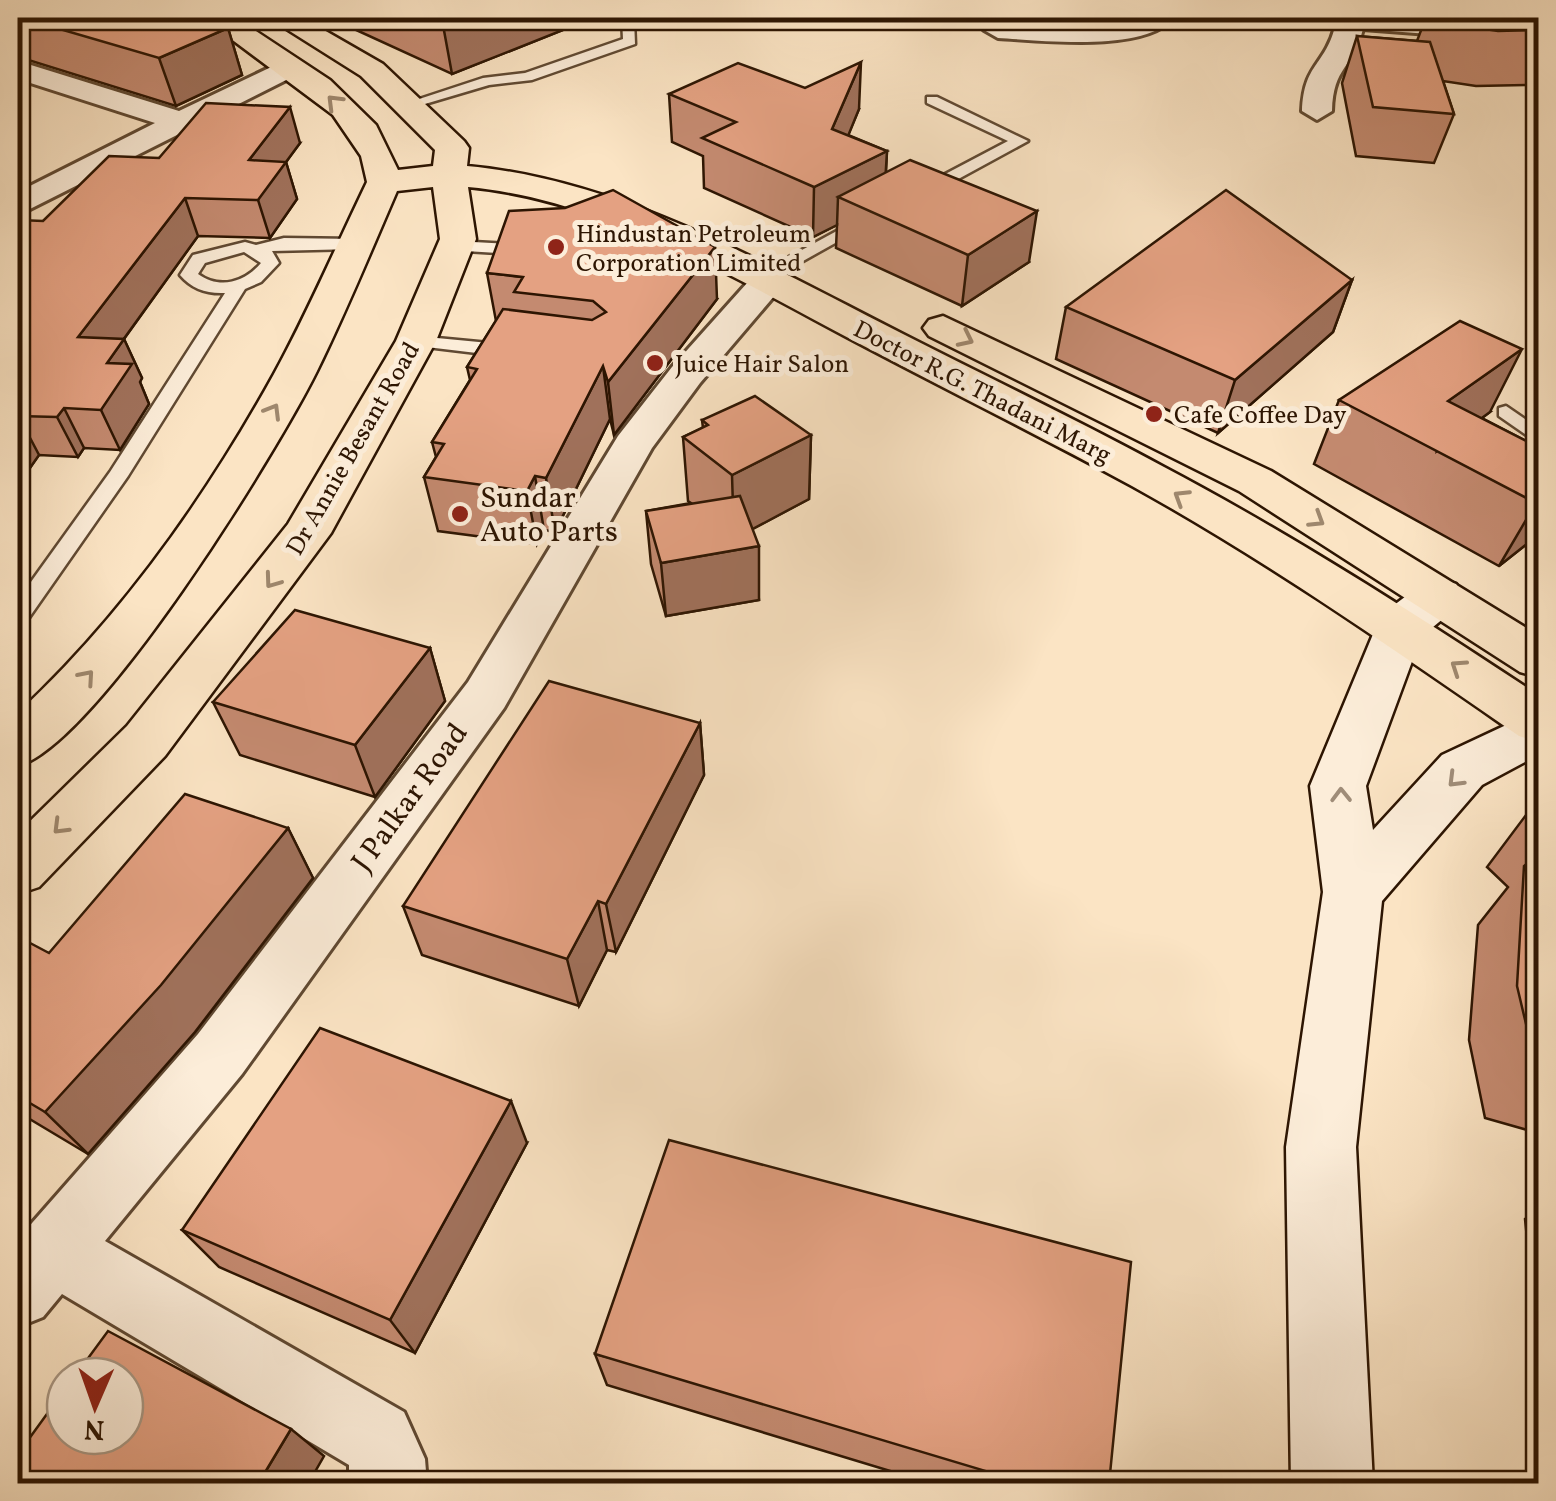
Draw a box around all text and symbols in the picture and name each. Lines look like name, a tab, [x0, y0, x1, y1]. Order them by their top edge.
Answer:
one-way arrow	[328, 95, 346, 113]
place label: Hindustan Petroleum Corporation Limited	[576, 218, 811, 282]
marker: Hindustan Petroleum Corporation Limited	[545, 236, 567, 258]
street label: Doctor R.G. Thadani Marg	[847, 313, 1117, 474]
one-way arrow	[956, 327, 974, 347]
street label: Dr Annie Besant Road	[279, 336, 430, 562]
place label: Juice Hair Salon	[675, 348, 849, 383]
marker: Juice Hair Salon	[644, 352, 666, 374]
place label: Cafe Coffee Day	[1174, 399, 1347, 434]
marker: Cafe Coffee Day	[1143, 403, 1165, 425]
one-way arrow	[261, 404, 280, 422]
place label: Sundar Auto Parts	[480, 478, 618, 554]
one-way arrow	[1174, 490, 1192, 509]
marker: Sundar Auto Parts	[449, 503, 471, 525]
one-way arrow	[1306, 508, 1324, 527]
one-way arrow	[266, 570, 285, 589]
one-way arrow	[1450, 661, 1468, 680]
one-way arrow	[76, 670, 94, 689]
street label: J Palkar Road	[342, 715, 479, 881]
one-way arrow	[1449, 768, 1467, 786]
one-way arrow	[1331, 787, 1352, 802]
one-way arrow	[54, 815, 72, 833]
north arrow	[45, 1356, 145, 1456]
text: N	[83, 1409, 105, 1448]

